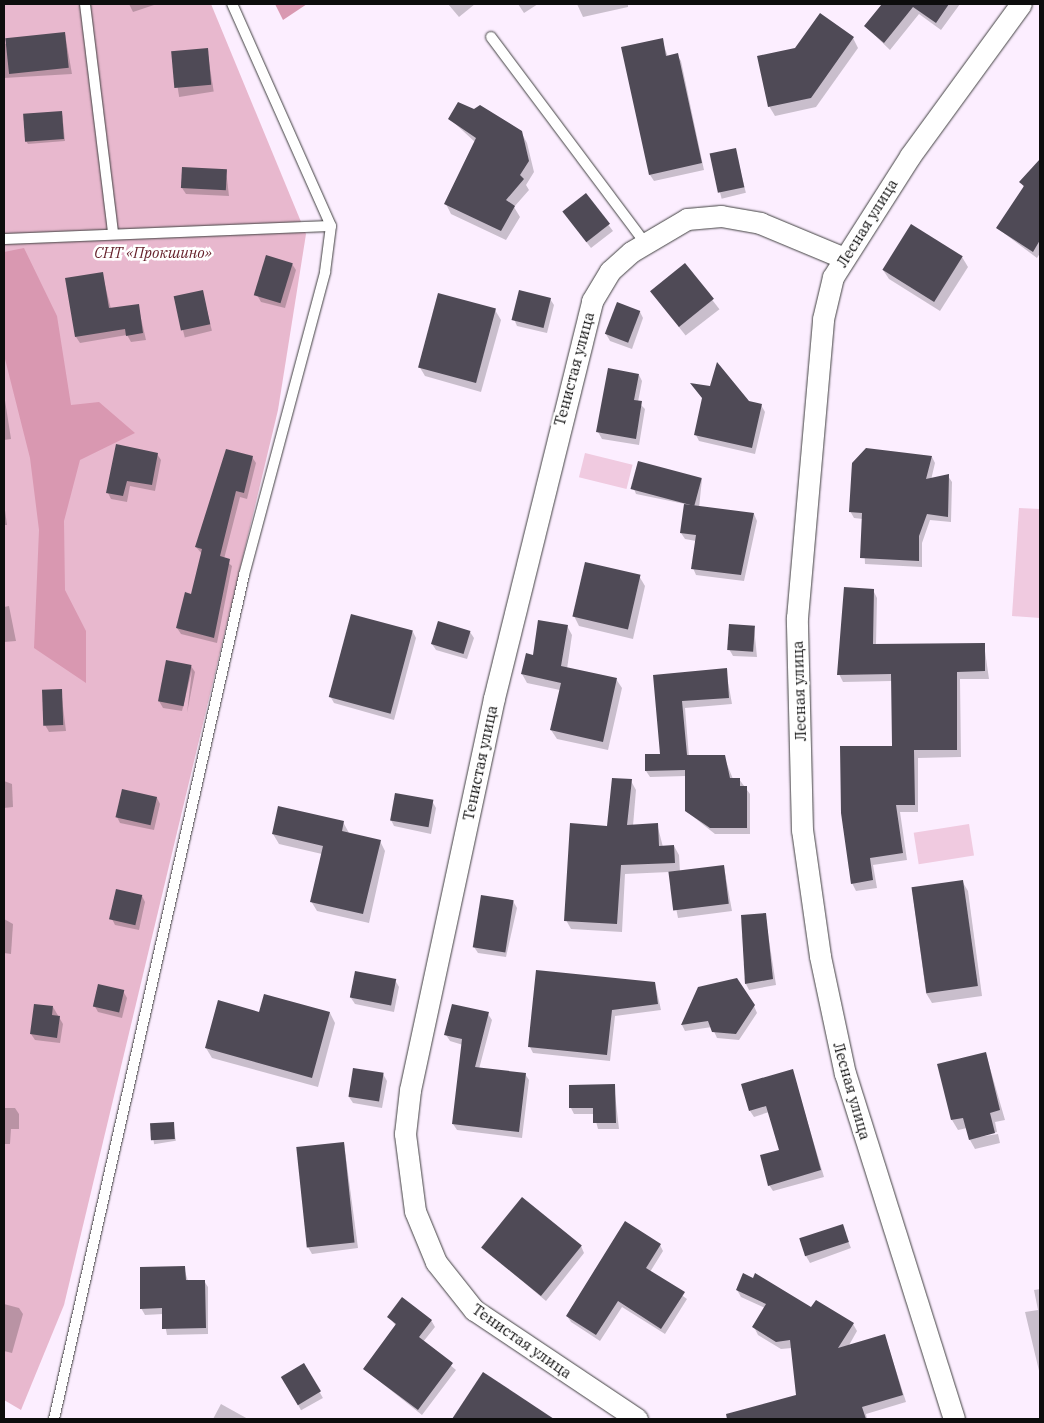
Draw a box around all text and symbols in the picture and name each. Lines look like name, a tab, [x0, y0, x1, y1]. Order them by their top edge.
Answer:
street label: Лесная улица	[833, 176, 901, 270]
park label: СНТ «Прокшино»	[94, 244, 212, 262]
street label: Тенистая улица	[550, 310, 598, 428]
street label: Лесная улица	[788, 640, 810, 742]
street label: Тенистая улица	[459, 704, 501, 822]
street label: Лесная улица	[829, 1040, 875, 1142]
street label: Тенистая улица	[469, 1300, 575, 1382]

